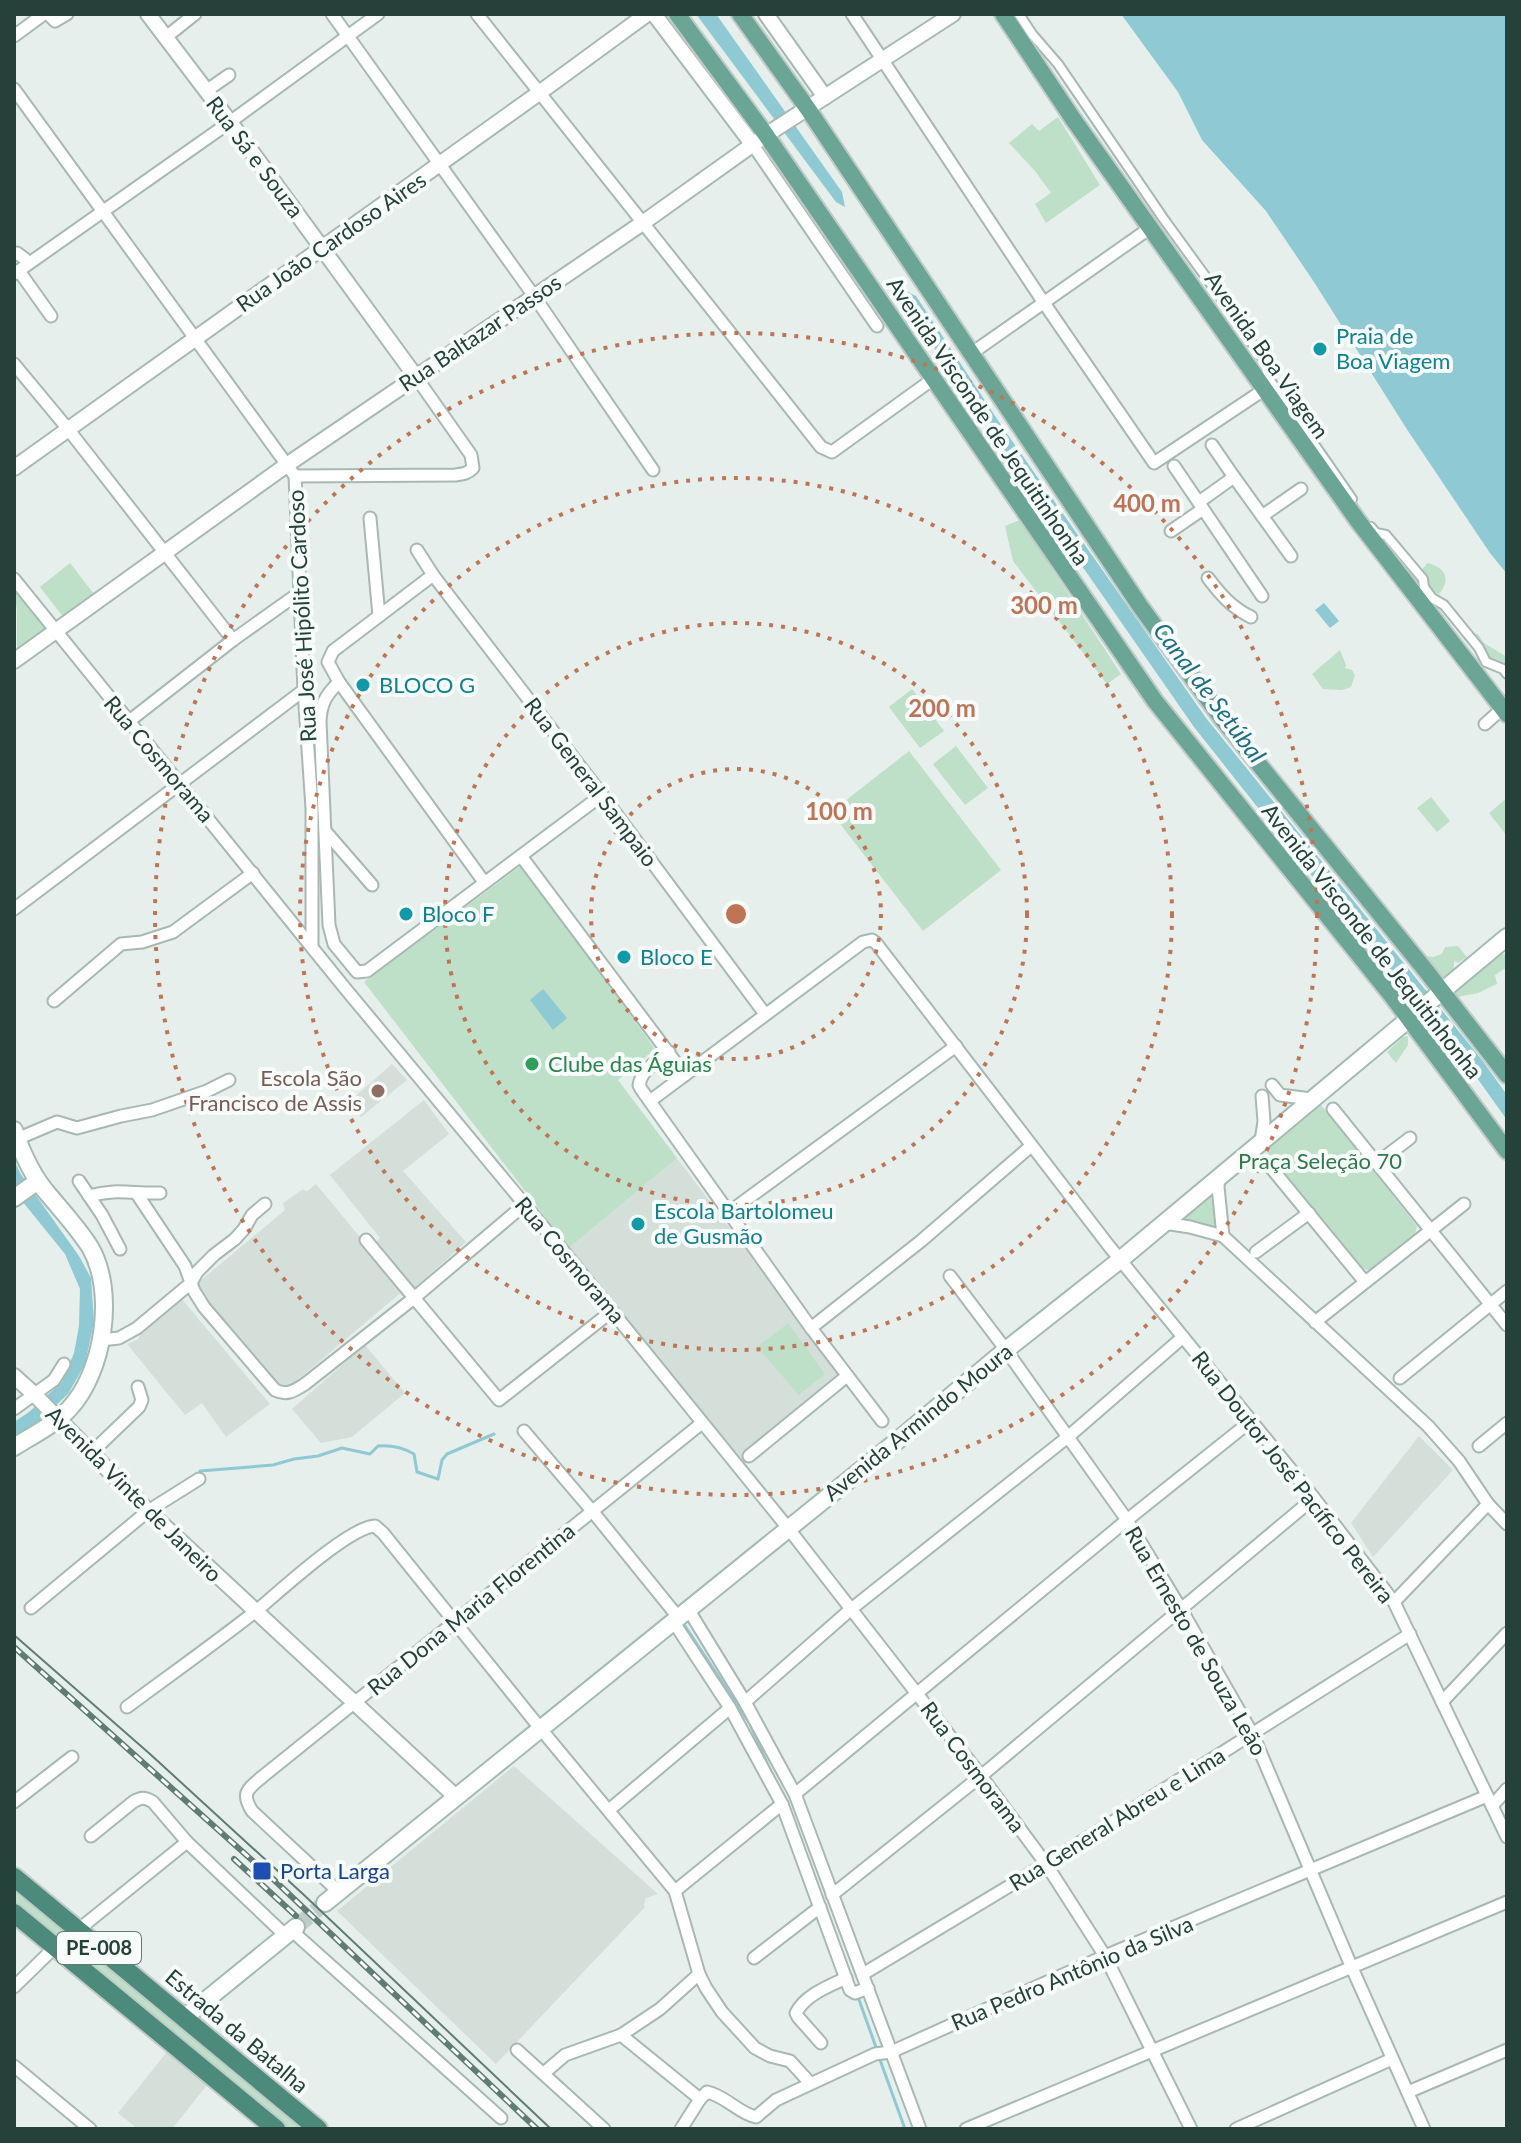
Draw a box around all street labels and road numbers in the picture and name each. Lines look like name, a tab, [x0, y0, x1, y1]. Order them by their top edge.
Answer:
street label: Rua Sá e Souza	[201, 91, 310, 223]
street label: Rua João Cardoso Aires	[231, 166, 431, 317]
street label: Avenida Boa Viagem	[1200, 266, 1335, 443]
street label: Rua Baltazar Passos	[393, 268, 566, 397]
street label: Avenida Visconde de Jequitinhonha	[882, 271, 1095, 570]
street label: Rua José Hipólito Cardoso	[281, 489, 322, 743]
street label: Rua Cosmorama	[99, 690, 220, 827]
street label: Rua General Sampaio	[519, 692, 664, 872]
street label: Avenida Visconde de Jequitinhonha	[1256, 798, 1488, 1084]
street label: Rua Cosmorama	[510, 1191, 631, 1328]
street label: Avenida Armindo Moura	[818, 1337, 1017, 1506]
street label: Rua Doutor José Pacífico Pereira	[1187, 1345, 1400, 1608]
street label: Avenida Vinte de Janeiro	[41, 1400, 228, 1587]
street label: Rua Dona Maria Florentina	[362, 1517, 580, 1701]
street label: Rua Ernesto de Souza Leão	[1120, 1521, 1273, 1760]
street label: Rua Cosmorama	[915, 1696, 1031, 1838]
street label: Rua General Abreu e Lima	[1004, 1741, 1230, 1896]
street label: Rua Pedro Antônio da Silva	[947, 1909, 1197, 2036]
road number: PE-008	[57, 1932, 141, 1964]
street label: Estrada da Batalha	[160, 1963, 314, 2098]

